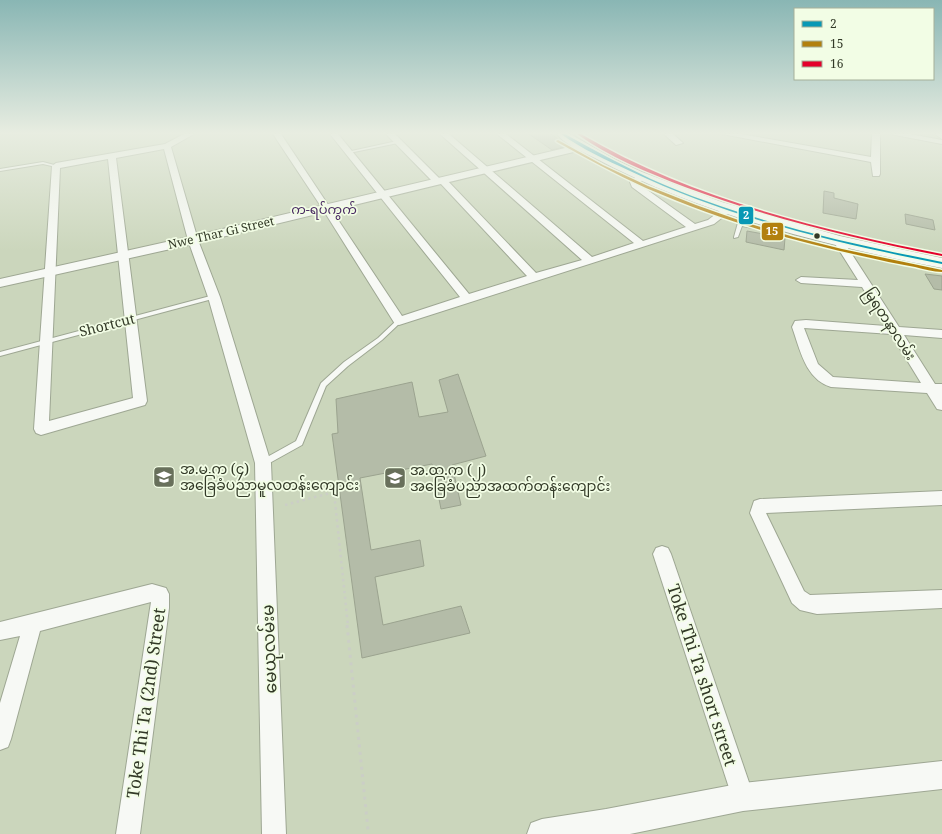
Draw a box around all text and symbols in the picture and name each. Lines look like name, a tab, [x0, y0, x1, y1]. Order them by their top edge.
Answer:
legend	[794, 8, 934, 80]
text: 2	[830, 15, 837, 32]
text: 15	[830, 35, 843, 52]
text: 16	[830, 55, 844, 72]
district label: က-ရပ်ကွက်	[291, 200, 357, 220]
line badge: 2	[738, 206, 754, 225]
text: 2	[743, 207, 749, 222]
street label: Nwe Thar Gi Street	[166, 212, 276, 253]
line badge: 15	[761, 222, 784, 241]
text: 15	[766, 223, 778, 238]
unlabelled marker	[812, 231, 822, 241]
street label: မြရတနာလမ်း	[857, 284, 921, 365]
street label: Shortcut	[77, 308, 137, 341]
place label: အ.မ.က (၄) အခြေခံပညာမူလတန်းကျောင်း	[180, 459, 359, 497]
place label: အ.ထ.က (၂) အခြေခံပညာအထက်တန်းကျောင်း	[410, 460, 610, 498]
school or university icon: အ.မ.က (၄) အခြေခံပညာမူလတန်းကျောင်း	[151, 464, 177, 490]
school or university icon: အ.ထ.က (၂) အခြေခံပညာအထက်တန်းကျောင်း	[382, 465, 408, 491]
street label: Toke Thi Ta short street	[662, 581, 743, 769]
street label: မေယုလမ်းမ	[255, 604, 286, 694]
street label: Toke Thi Ta (2nd) Street	[121, 606, 170, 800]

